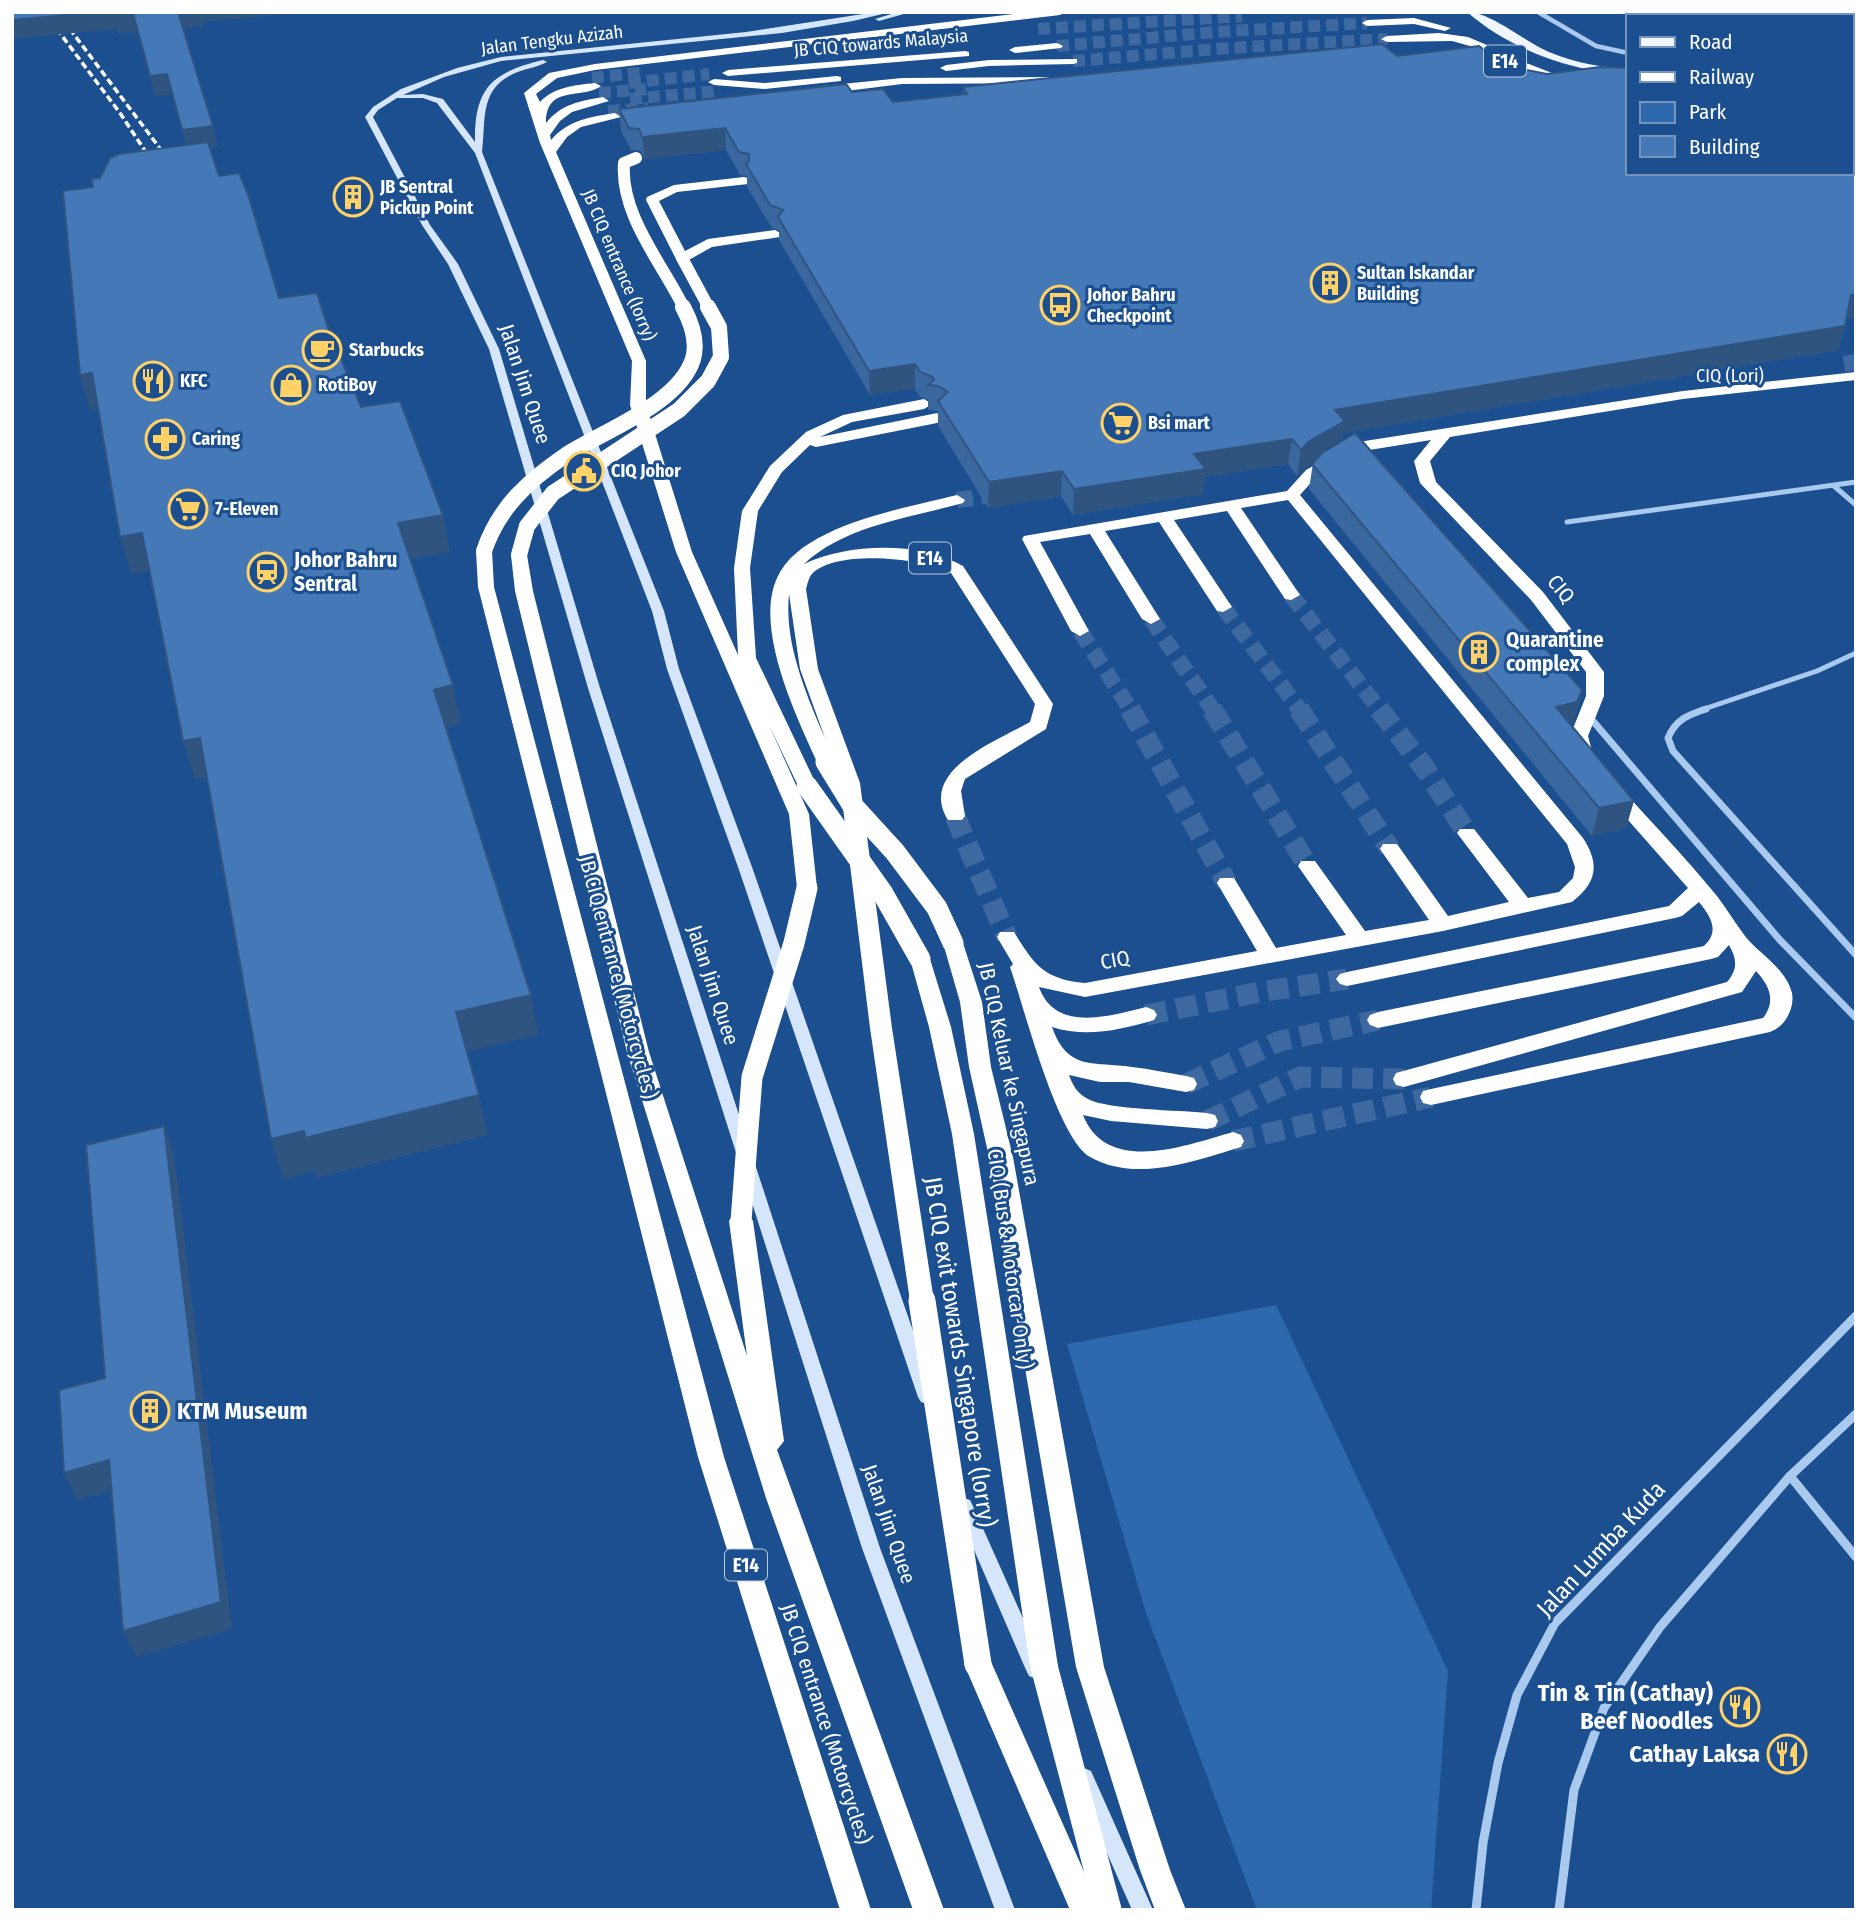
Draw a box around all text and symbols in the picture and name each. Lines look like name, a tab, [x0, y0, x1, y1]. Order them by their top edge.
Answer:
legend	[1626, 14, 1854, 175]
street label: Jalan Tengku Azizah	[480, 20, 624, 60]
street label: JB CIQ towards Malaysia	[793, 24, 969, 62]
text: Road	[1689, 29, 1733, 55]
road number: E14	[1484, 45, 1526, 76]
text: Railway	[1689, 64, 1755, 90]
text: Park	[1689, 99, 1727, 125]
text: Building	[1689, 134, 1760, 160]
building icon: JB Sentral Pickup Point	[332, 176, 374, 218]
place label: JB Sentral Pickup Point	[379, 176, 474, 219]
street label: JB CIQ entrance (lorry)	[577, 186, 661, 344]
building icon: Sultan Iskandar Building	[1309, 262, 1351, 304]
place label: Sultan Iskandar Building	[1357, 262, 1475, 305]
bus stop icon: Johor Bahru Checkpoint	[1039, 284, 1081, 326]
place label: Johor Bahru Checkpoint	[1086, 284, 1176, 327]
street label: Jalan Jim Quee	[493, 321, 557, 447]
cafe icon: Starbucks	[301, 329, 343, 371]
place label: Starbucks	[349, 339, 424, 361]
restaurant icon: KFC	[132, 360, 174, 402]
shop icon: RotiBoy	[270, 364, 312, 406]
street label: CIQ (Lori)	[1696, 365, 1764, 387]
place label: KFC	[180, 370, 208, 392]
place label: RotiBoy	[318, 374, 377, 396]
supermarket icon: Bsi mart	[1100, 402, 1142, 444]
place label: Bsi mart	[1148, 412, 1211, 434]
pharmacy icon: Caring	[144, 418, 186, 460]
place label: Caring	[192, 428, 240, 450]
public building icon: CIQ Johor	[563, 450, 605, 492]
place label: CIQ Johor	[611, 460, 681, 482]
supermarket icon: 7-Eleven	[167, 488, 209, 530]
place label: 7-Eleven	[215, 498, 278, 520]
road number: E14	[909, 542, 951, 573]
place label: Johor Bahru Sentral	[293, 547, 397, 597]
station icon: Johor Bahru Sentral	[246, 551, 288, 593]
street label: CIQ	[1542, 569, 1580, 609]
place label: Quarantine complex	[1506, 627, 1604, 677]
building icon: Quarantine complex	[1458, 631, 1500, 673]
street label: JB CIQ entrance (Motorcycles)	[573, 852, 663, 1102]
street label: Jalan Jim Quee	[681, 922, 745, 1048]
street label: CIQ	[1098, 945, 1132, 975]
street label: JB CIQ Keluar ke Singapura	[973, 960, 1045, 1188]
street label: CIQ (Bus & Motorcar Only)	[982, 1147, 1038, 1371]
street label: JB CIQ exit towards Singapore (lorry)	[918, 1175, 1002, 1529]
building icon: KTM Museum	[129, 1390, 171, 1432]
place label: KTM Museum	[177, 1397, 308, 1425]
street label: Jalan Jim Quee	[856, 1461, 922, 1587]
street label: Jalan Lumba Kuda	[1531, 1475, 1671, 1623]
road number: E14	[725, 1550, 767, 1581]
street label: JB CIQ entrance (Motorcycles)	[775, 1600, 877, 1848]
place label: Tin & Tin (Cathay) Beef Noodles	[1538, 1679, 1713, 1735]
restaurant icon: Tin & Tin (Cathay) Beef Noodles	[1719, 1686, 1761, 1728]
restaurant icon: Cathay Laksa	[1766, 1733, 1808, 1775]
place label: Cathay Laksa	[1629, 1740, 1760, 1768]

